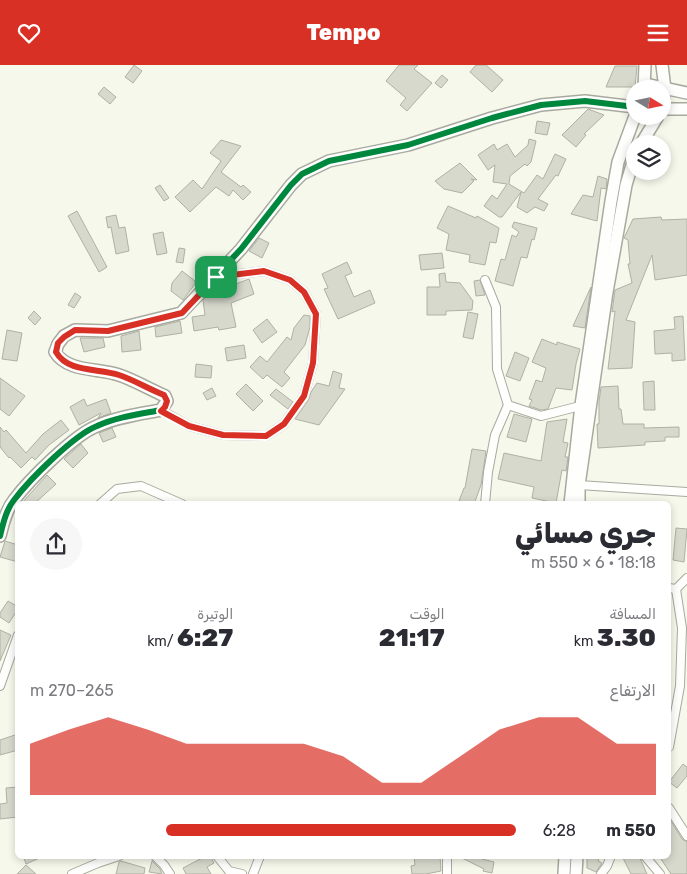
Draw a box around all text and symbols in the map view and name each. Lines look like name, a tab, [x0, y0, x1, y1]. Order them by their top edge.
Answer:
icon: heart	[15, 19, 43, 47]
text: Tempo	[306, 19, 381, 46]
icon: menu	[644, 19, 672, 47]
north arrow	[626, 80, 671, 125]
map controls	[626, 80, 671, 180]
button: layers	[626, 135, 671, 180]
pin	[195, 256, 237, 298]
icon: arrive	[202, 263, 230, 291]
text: جري مسائي	[515, 517, 656, 550]
button: share	[30, 518, 82, 570]
text: 18:18 · 6 × 550 m	[531, 553, 656, 572]
text: الوتيرة	[197, 606, 233, 623]
text: الوقت	[410, 606, 445, 623]
text: المسافة	[609, 606, 656, 623]
text: 6:27	[177, 623, 233, 652]
text: 21:17	[379, 623, 445, 652]
text: 3.30	[597, 623, 656, 652]
text: /km	[147, 633, 177, 650]
text: km	[574, 633, 597, 650]
text: 265–270 m	[30, 681, 114, 700]
text: الارتفاع	[610, 681, 656, 700]
text: 6:28	[543, 821, 576, 840]
text: 550 m	[606, 821, 656, 840]

